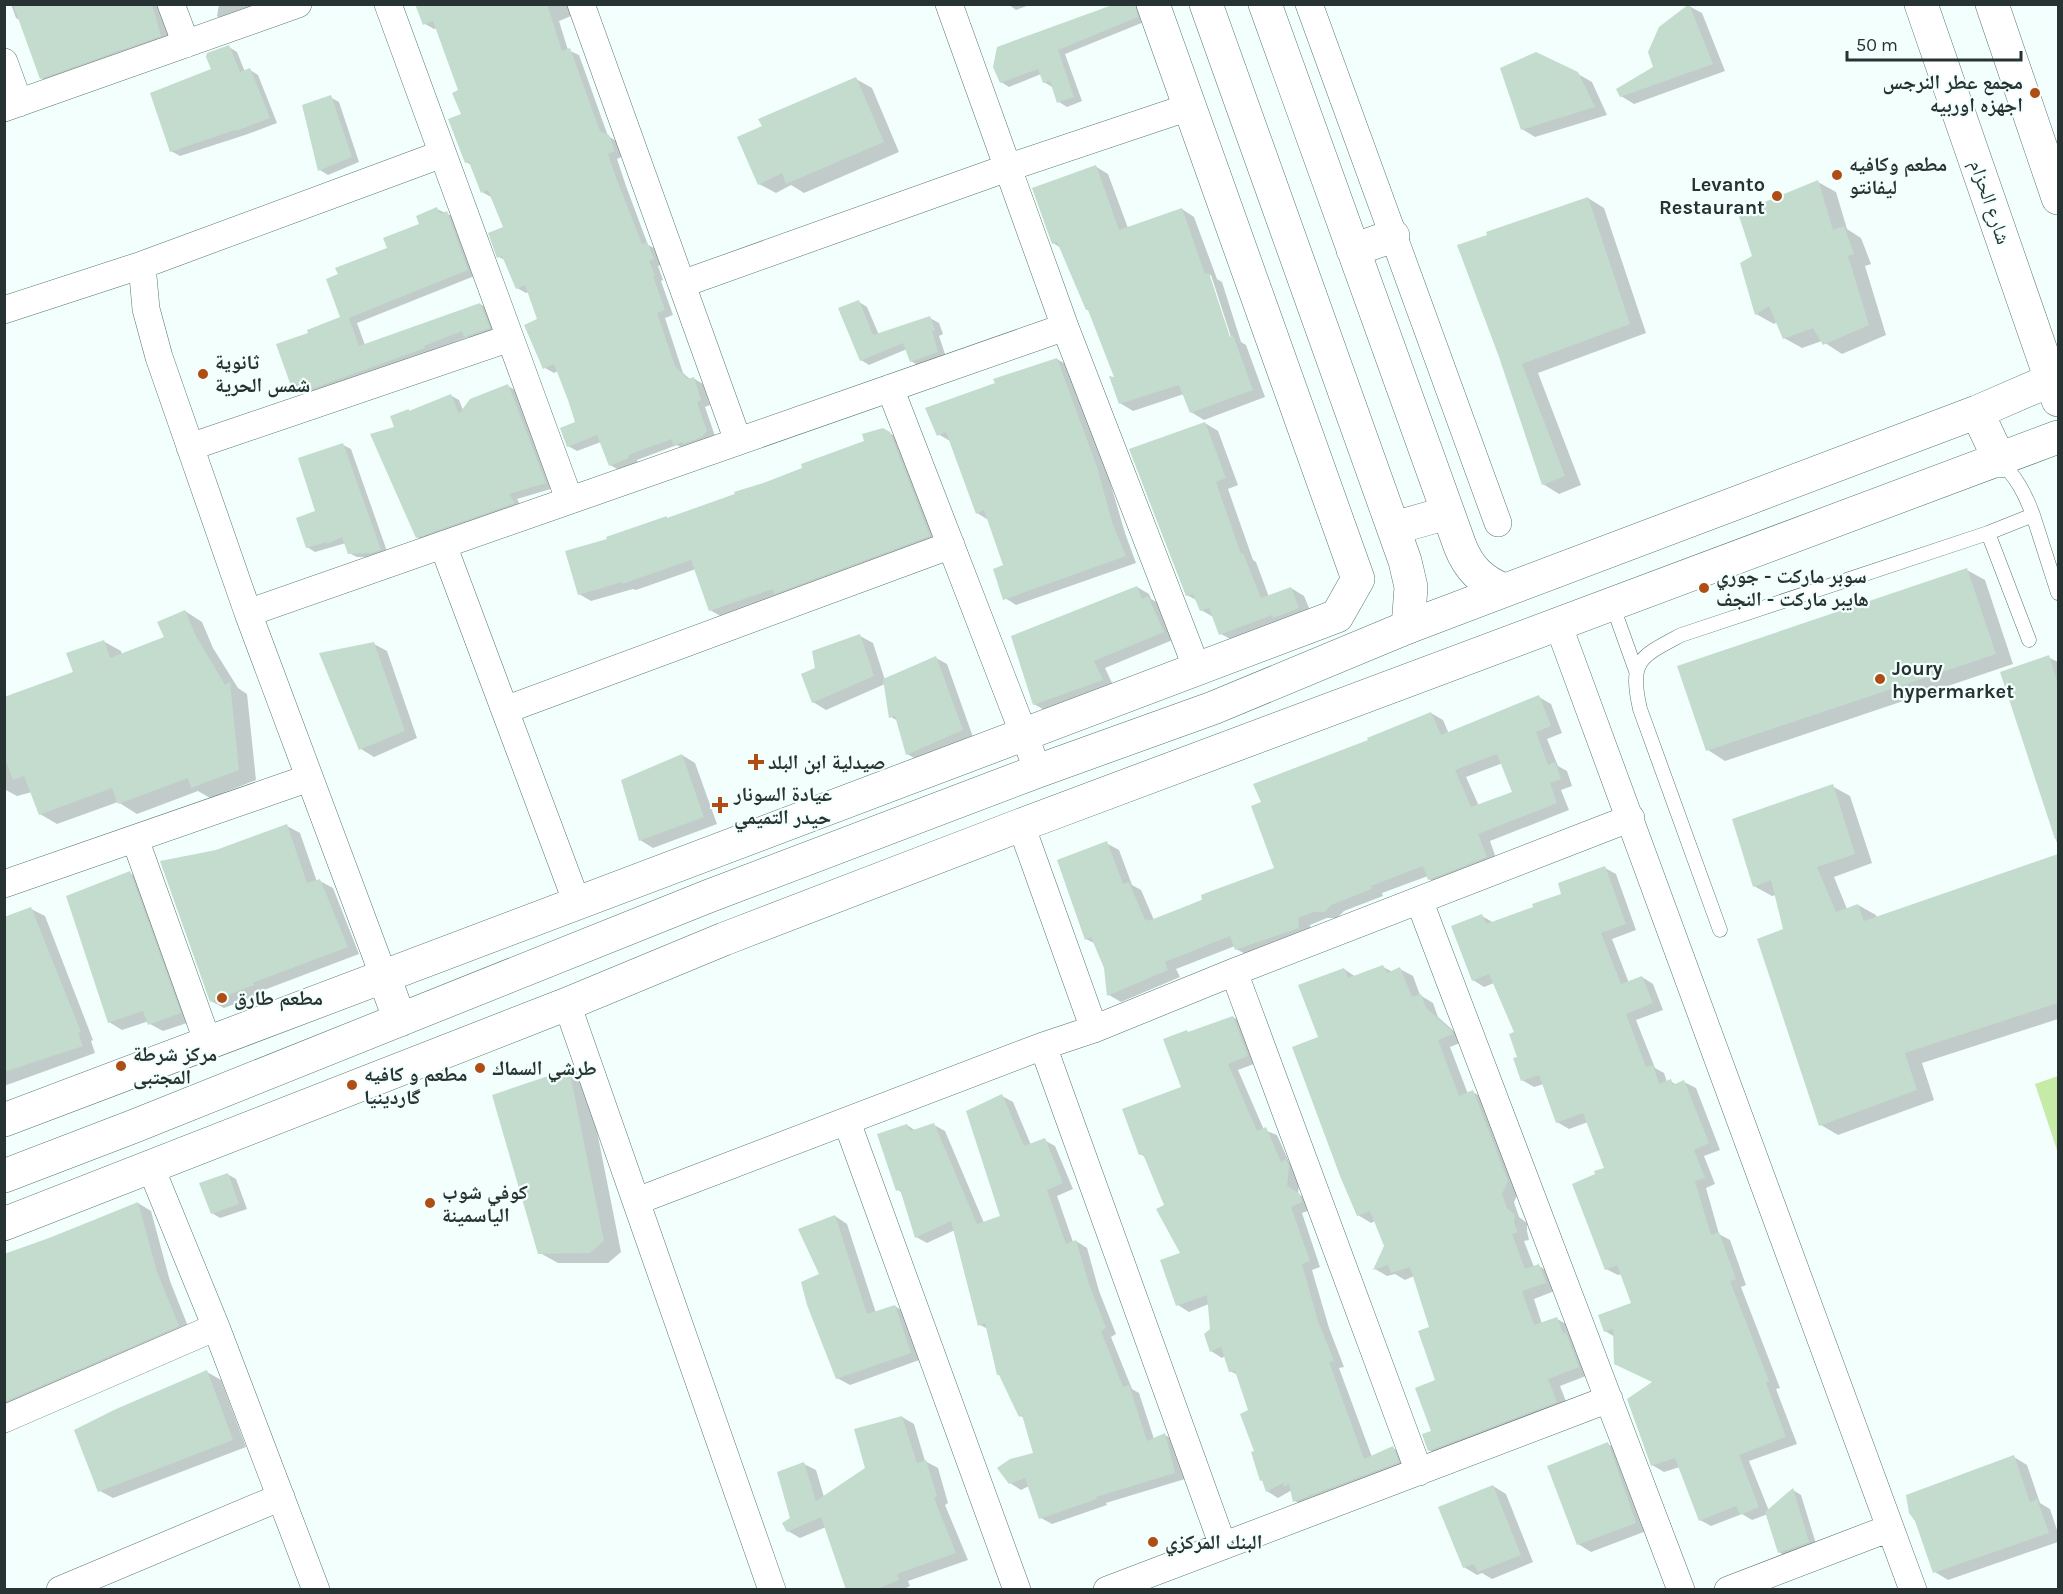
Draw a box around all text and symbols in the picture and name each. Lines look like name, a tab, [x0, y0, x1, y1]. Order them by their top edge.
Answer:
scale bar	[1847, 24, 2021, 62]
text: 50 m	[1856, 34, 1898, 56]
place label: مجمع عطر النرجس اجهزه اوربيه	[1883, 71, 2023, 117]
marker: مجمع عطر النرجس اجهزه اوربيه	[2028, 86, 2042, 100]
place label: مطعم وكافيه ليفانتو	[1849, 153, 1947, 199]
street label: شارع الحزام	[1963, 157, 2015, 248]
marker: مطعم وكافيه ليفانتو	[1830, 168, 1844, 182]
place label: Levanto Restaurant	[1659, 173, 1765, 219]
marker: Levanto Restaurant	[1770, 189, 1784, 203]
place label: ثانوية شمس الحرية	[215, 351, 310, 398]
marker: ثانوية شمس الحرية	[196, 367, 210, 381]
place label: سوبر ماركت - جوري هايبر ماركت - النجف	[1716, 565, 1869, 611]
marker: سوبر ماركت - جوري هايبر ماركت - النجف	[1697, 581, 1711, 595]
place label: Joury hypermarket	[1892, 657, 2014, 703]
marker: Joury hypermarket	[1873, 672, 1887, 686]
place label: صيدلية ابن البلد	[768, 751, 885, 775]
marker: صيدلية ابن البلد	[749, 755, 763, 769]
place label: عيادة السونار حيدر التميمي	[733, 783, 832, 832]
marker: عيادة السونار حيدر التميمي	[711, 796, 729, 814]
place label: مطعم طارق	[234, 987, 323, 1012]
marker: مطعم طارق	[215, 991, 229, 1005]
place label: مركز شرطة المجتبى	[133, 1043, 217, 1090]
place label: طرشي السماك	[492, 1057, 597, 1083]
marker: مركز شرطة المجتبى	[114, 1059, 128, 1073]
marker: طرشي السماك	[473, 1061, 487, 1075]
place label: مطعم و كافيه گاردينيا	[364, 1063, 467, 1109]
marker: مطعم و كافيه گاردينيا	[345, 1078, 359, 1092]
place label: كوفي شوب الياسمينة	[442, 1181, 528, 1227]
marker: كوفي شوب الياسمينة	[423, 1196, 437, 1210]
place label: البنك المركزي	[1165, 1531, 1262, 1557]
marker: البنك المركزي	[1146, 1535, 1160, 1549]

